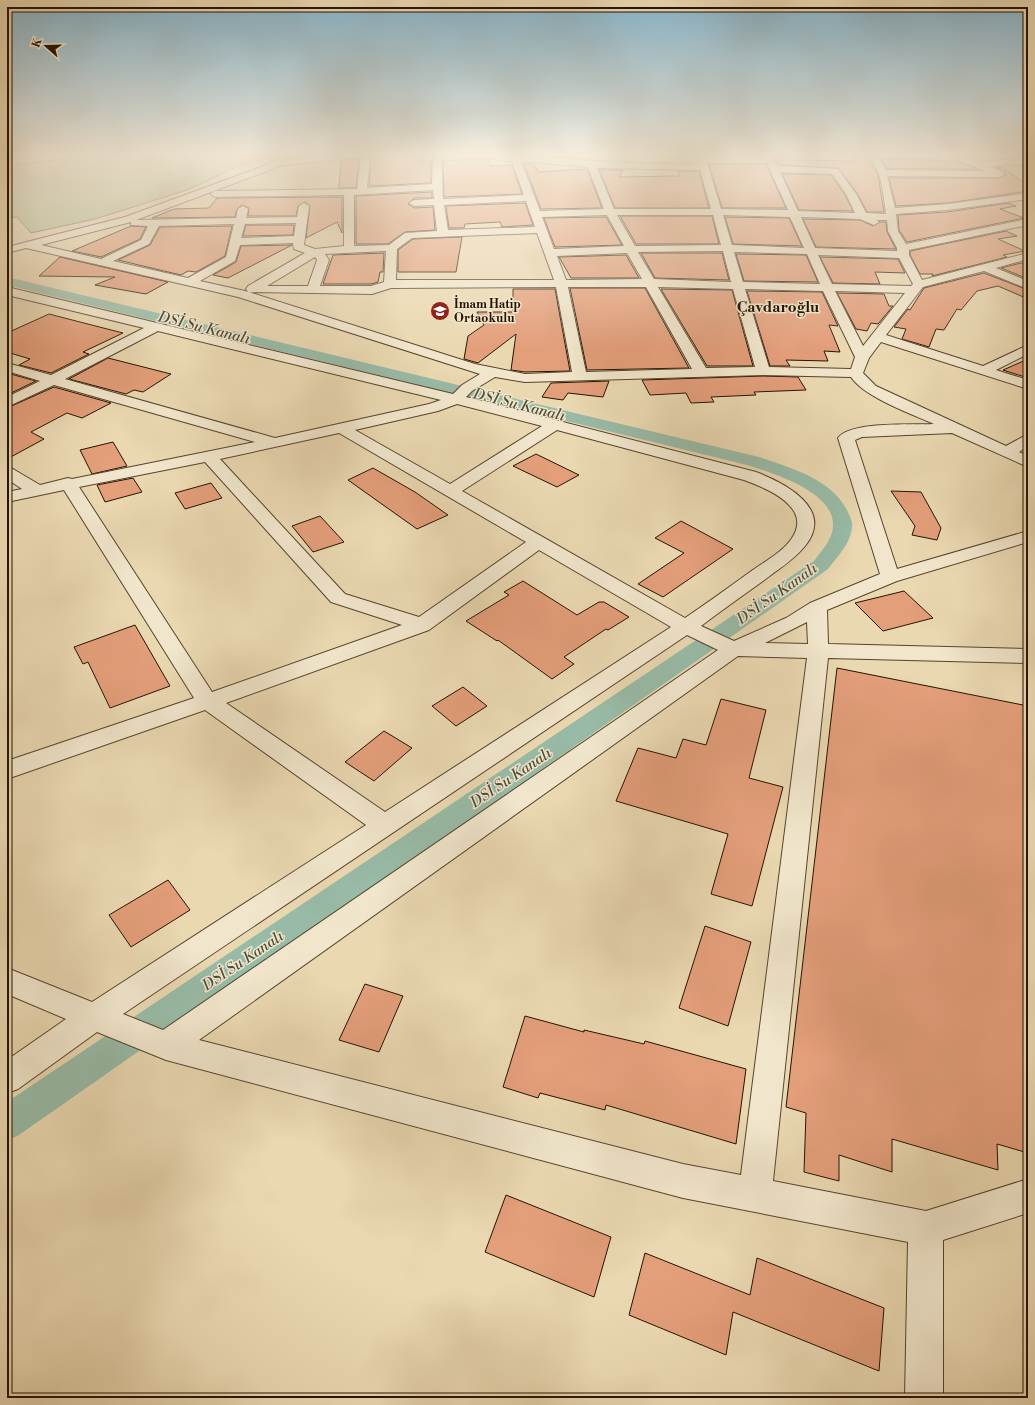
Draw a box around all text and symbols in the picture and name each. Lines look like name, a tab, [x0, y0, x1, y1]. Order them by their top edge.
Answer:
north arrow	[26, 26, 66, 66]
text: K	[29, 35, 46, 50]
place label: İmam Hatip Ortaokulu	[454, 295, 521, 326]
district label: Çavdaroğlu	[737, 298, 820, 317]
school or university icon: İmam Hatip Ortaokulu	[429, 300, 451, 322]
water label: DSİ Su Kanalı	[155, 306, 253, 349]
water label: DSİ Su Kanalı	[470, 383, 568, 426]
water label: DSİ Su Kanalı	[732, 558, 821, 629]
water label: DSİ Su Kanalı	[465, 743, 556, 813]
water label: DSİ Su Kanalı	[197, 926, 288, 996]

